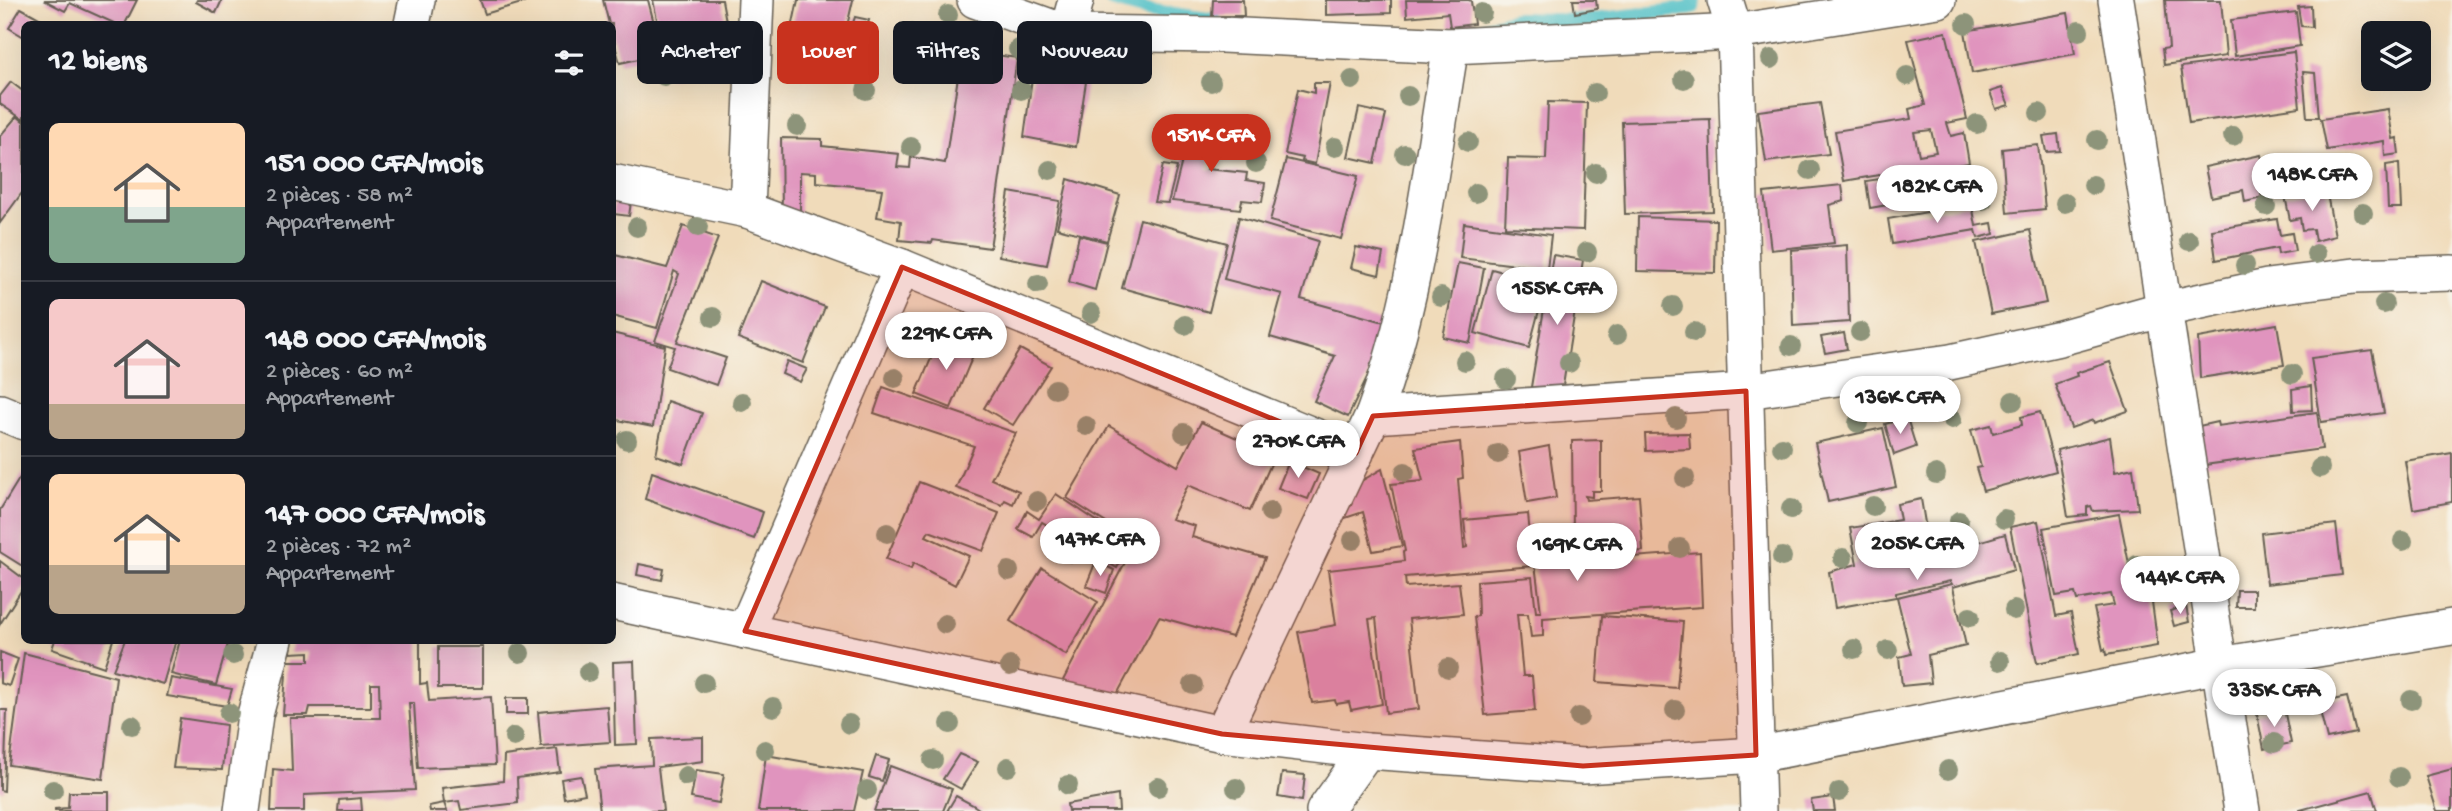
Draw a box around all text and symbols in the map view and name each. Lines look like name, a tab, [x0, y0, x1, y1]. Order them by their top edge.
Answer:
chip: Acheter	[637, 21, 763, 84]
chip: Louer	[777, 21, 879, 84]
chip: Filtres	[893, 21, 1003, 84]
chip: Nouveau	[1017, 21, 1152, 84]
map controls	[2361, 21, 2431, 91]
button: layers	[2361, 21, 2431, 91]
icon: filters	[550, 44, 588, 82]
text: 12 biens	[49, 46, 146, 81]
pin: 151K CFA	[1139, 114, 1283, 174]
text: 151K CFA	[1168, 123, 1254, 150]
text: 151 000 CFA/mois	[266, 148, 482, 183]
icon: home	[105, 151, 189, 235]
pin: 148K CFA	[2240, 154, 2384, 213]
text: 148K CFA	[2268, 162, 2356, 189]
pin: 182K CFA	[1865, 166, 2009, 225]
text: 182K CFA	[1892, 174, 1982, 201]
text: 2 pièces · 58 m²	[266, 183, 413, 210]
text: Appartement	[266, 210, 393, 237]
pin: 155K CFA	[1485, 268, 1629, 327]
text: 155K CFA	[1512, 276, 1602, 303]
pin: 229K CFA	[874, 312, 1018, 372]
text: 229K CFA	[901, 321, 991, 348]
text: 148 000 CFA/mois	[266, 324, 485, 359]
icon: home	[105, 327, 189, 411]
text: 2 pièces · 60 m²	[266, 359, 413, 386]
pin: 136K CFA	[1828, 376, 1972, 436]
text: 136K CFA	[1856, 385, 1944, 412]
text: Appartement	[266, 386, 393, 413]
pin: 270K CFA	[1226, 420, 1370, 480]
text: 270K CFA	[1252, 429, 1344, 456]
text: 147 000 CFA/mois	[266, 499, 484, 534]
icon: home	[105, 502, 189, 586]
pin: 147K CFA	[1028, 518, 1172, 578]
pin: 205K CFA	[1845, 522, 1989, 582]
pin: 169K CFA	[1505, 524, 1649, 583]
text: 147K CFA	[1056, 527, 1144, 554]
text: 205K CFA	[1871, 531, 1963, 558]
text: 169K CFA	[1533, 532, 1621, 559]
text: 2 pièces · 72 m²	[266, 534, 411, 561]
pin: 144K CFA	[2108, 556, 2252, 616]
text: Appartement	[266, 561, 393, 588]
text: 144K CFA	[2137, 565, 2223, 592]
pin: 335K CFA	[2202, 670, 2346, 729]
text: 335K CFA	[2228, 678, 2320, 705]

